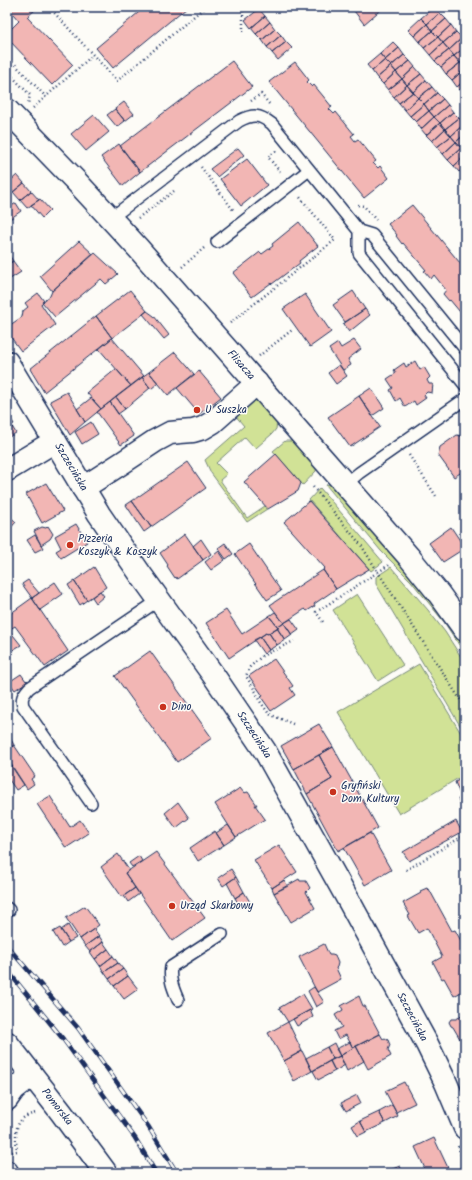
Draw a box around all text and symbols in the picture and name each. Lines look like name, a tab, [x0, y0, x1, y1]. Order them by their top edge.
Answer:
street label: Flisacza	[222, 346, 260, 384]
place label: U Suszka	[205, 401, 247, 419]
marker: U Suszka	[192, 405, 202, 415]
street label: Szczecińska	[49, 439, 93, 495]
place label: Pizzeria Koszyk & Koszyk	[78, 530, 158, 561]
marker: Pizzeria Koszyk & Koszyk	[65, 540, 75, 550]
place label: Dino	[171, 698, 192, 716]
marker: Dino	[158, 702, 168, 712]
street label: Szczecińska	[232, 708, 276, 762]
place label: Gryfiński Dom Kultury	[341, 777, 400, 808]
marker: Gryfiński Dom Kultury	[328, 787, 338, 797]
place label: Urząd Skarbowy	[180, 897, 254, 915]
marker: Urząd Skarbowy	[167, 901, 177, 911]
street label: Szczecińska	[391, 989, 433, 1045]
street label: Pomorska	[37, 1084, 77, 1130]

